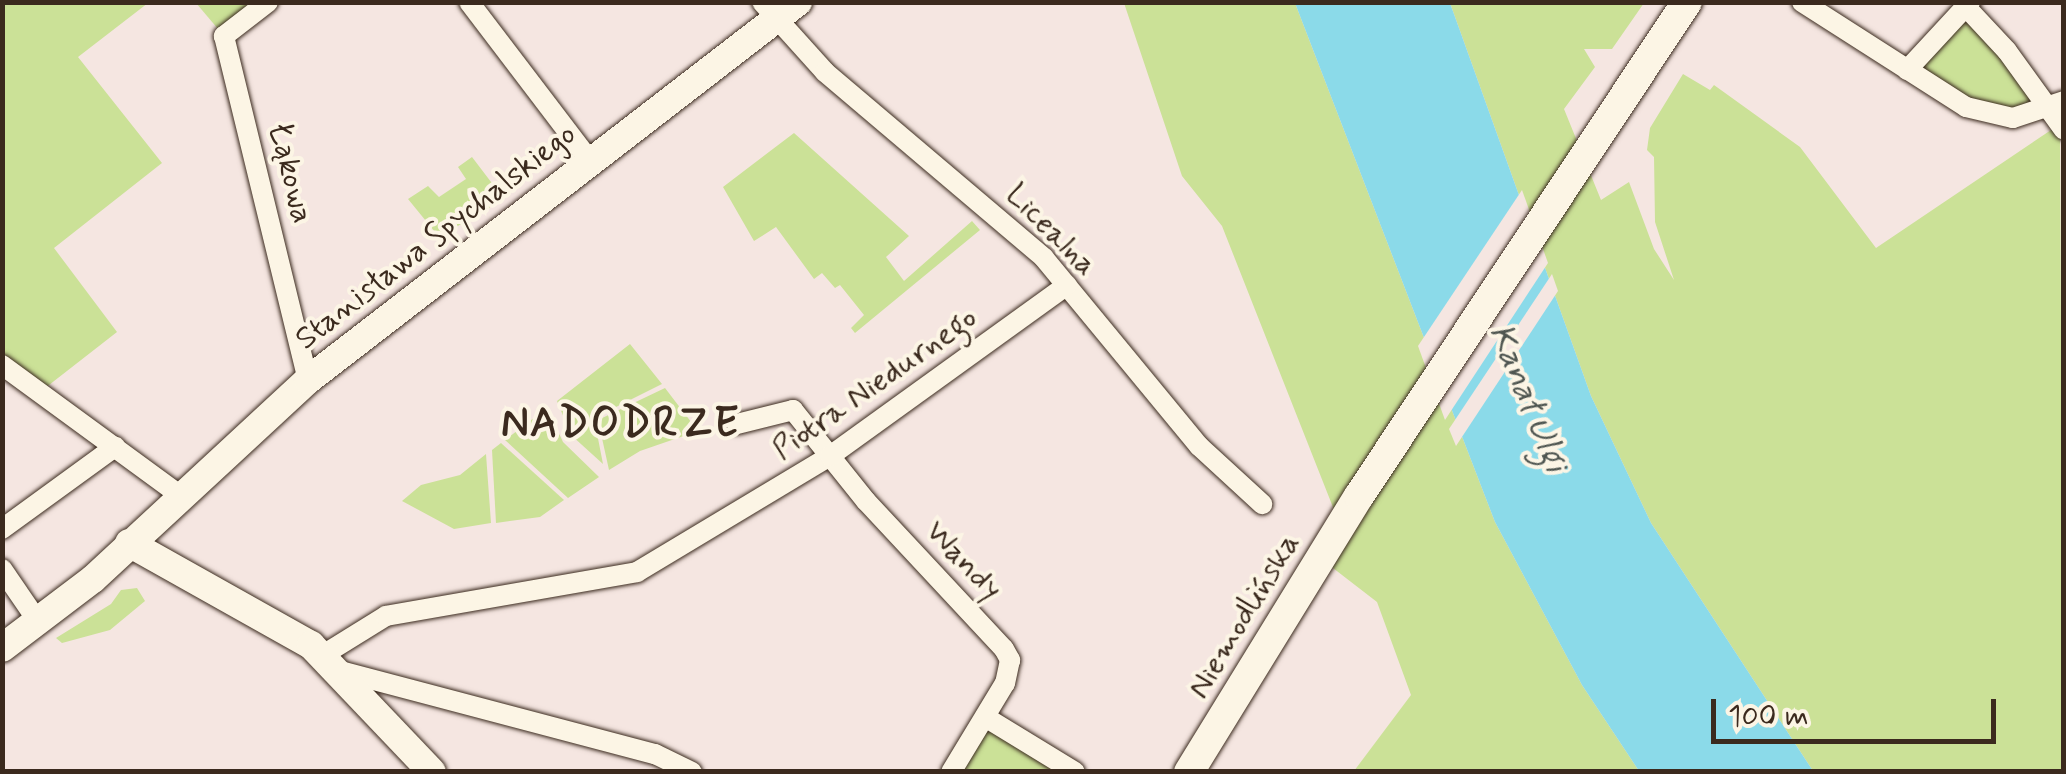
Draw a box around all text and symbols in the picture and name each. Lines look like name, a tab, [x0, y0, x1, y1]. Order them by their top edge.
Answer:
street label: Stanisława Spychalskiego	[287, 115, 585, 359]
street label: Łąkowa	[259, 119, 321, 227]
street label: Licealna	[997, 176, 1105, 284]
street label: Piotra Niedurnego	[765, 299, 985, 469]
water label: Kanał Ulgi	[1479, 318, 1577, 478]
district label: NADODRZE	[504, 400, 738, 450]
street label: Wandy	[916, 513, 1010, 609]
street label: Niemodlińska	[1180, 526, 1308, 706]
scale bar	[1716, 679, 2001, 741]
text: 100 m	[1728, 697, 1809, 736]

